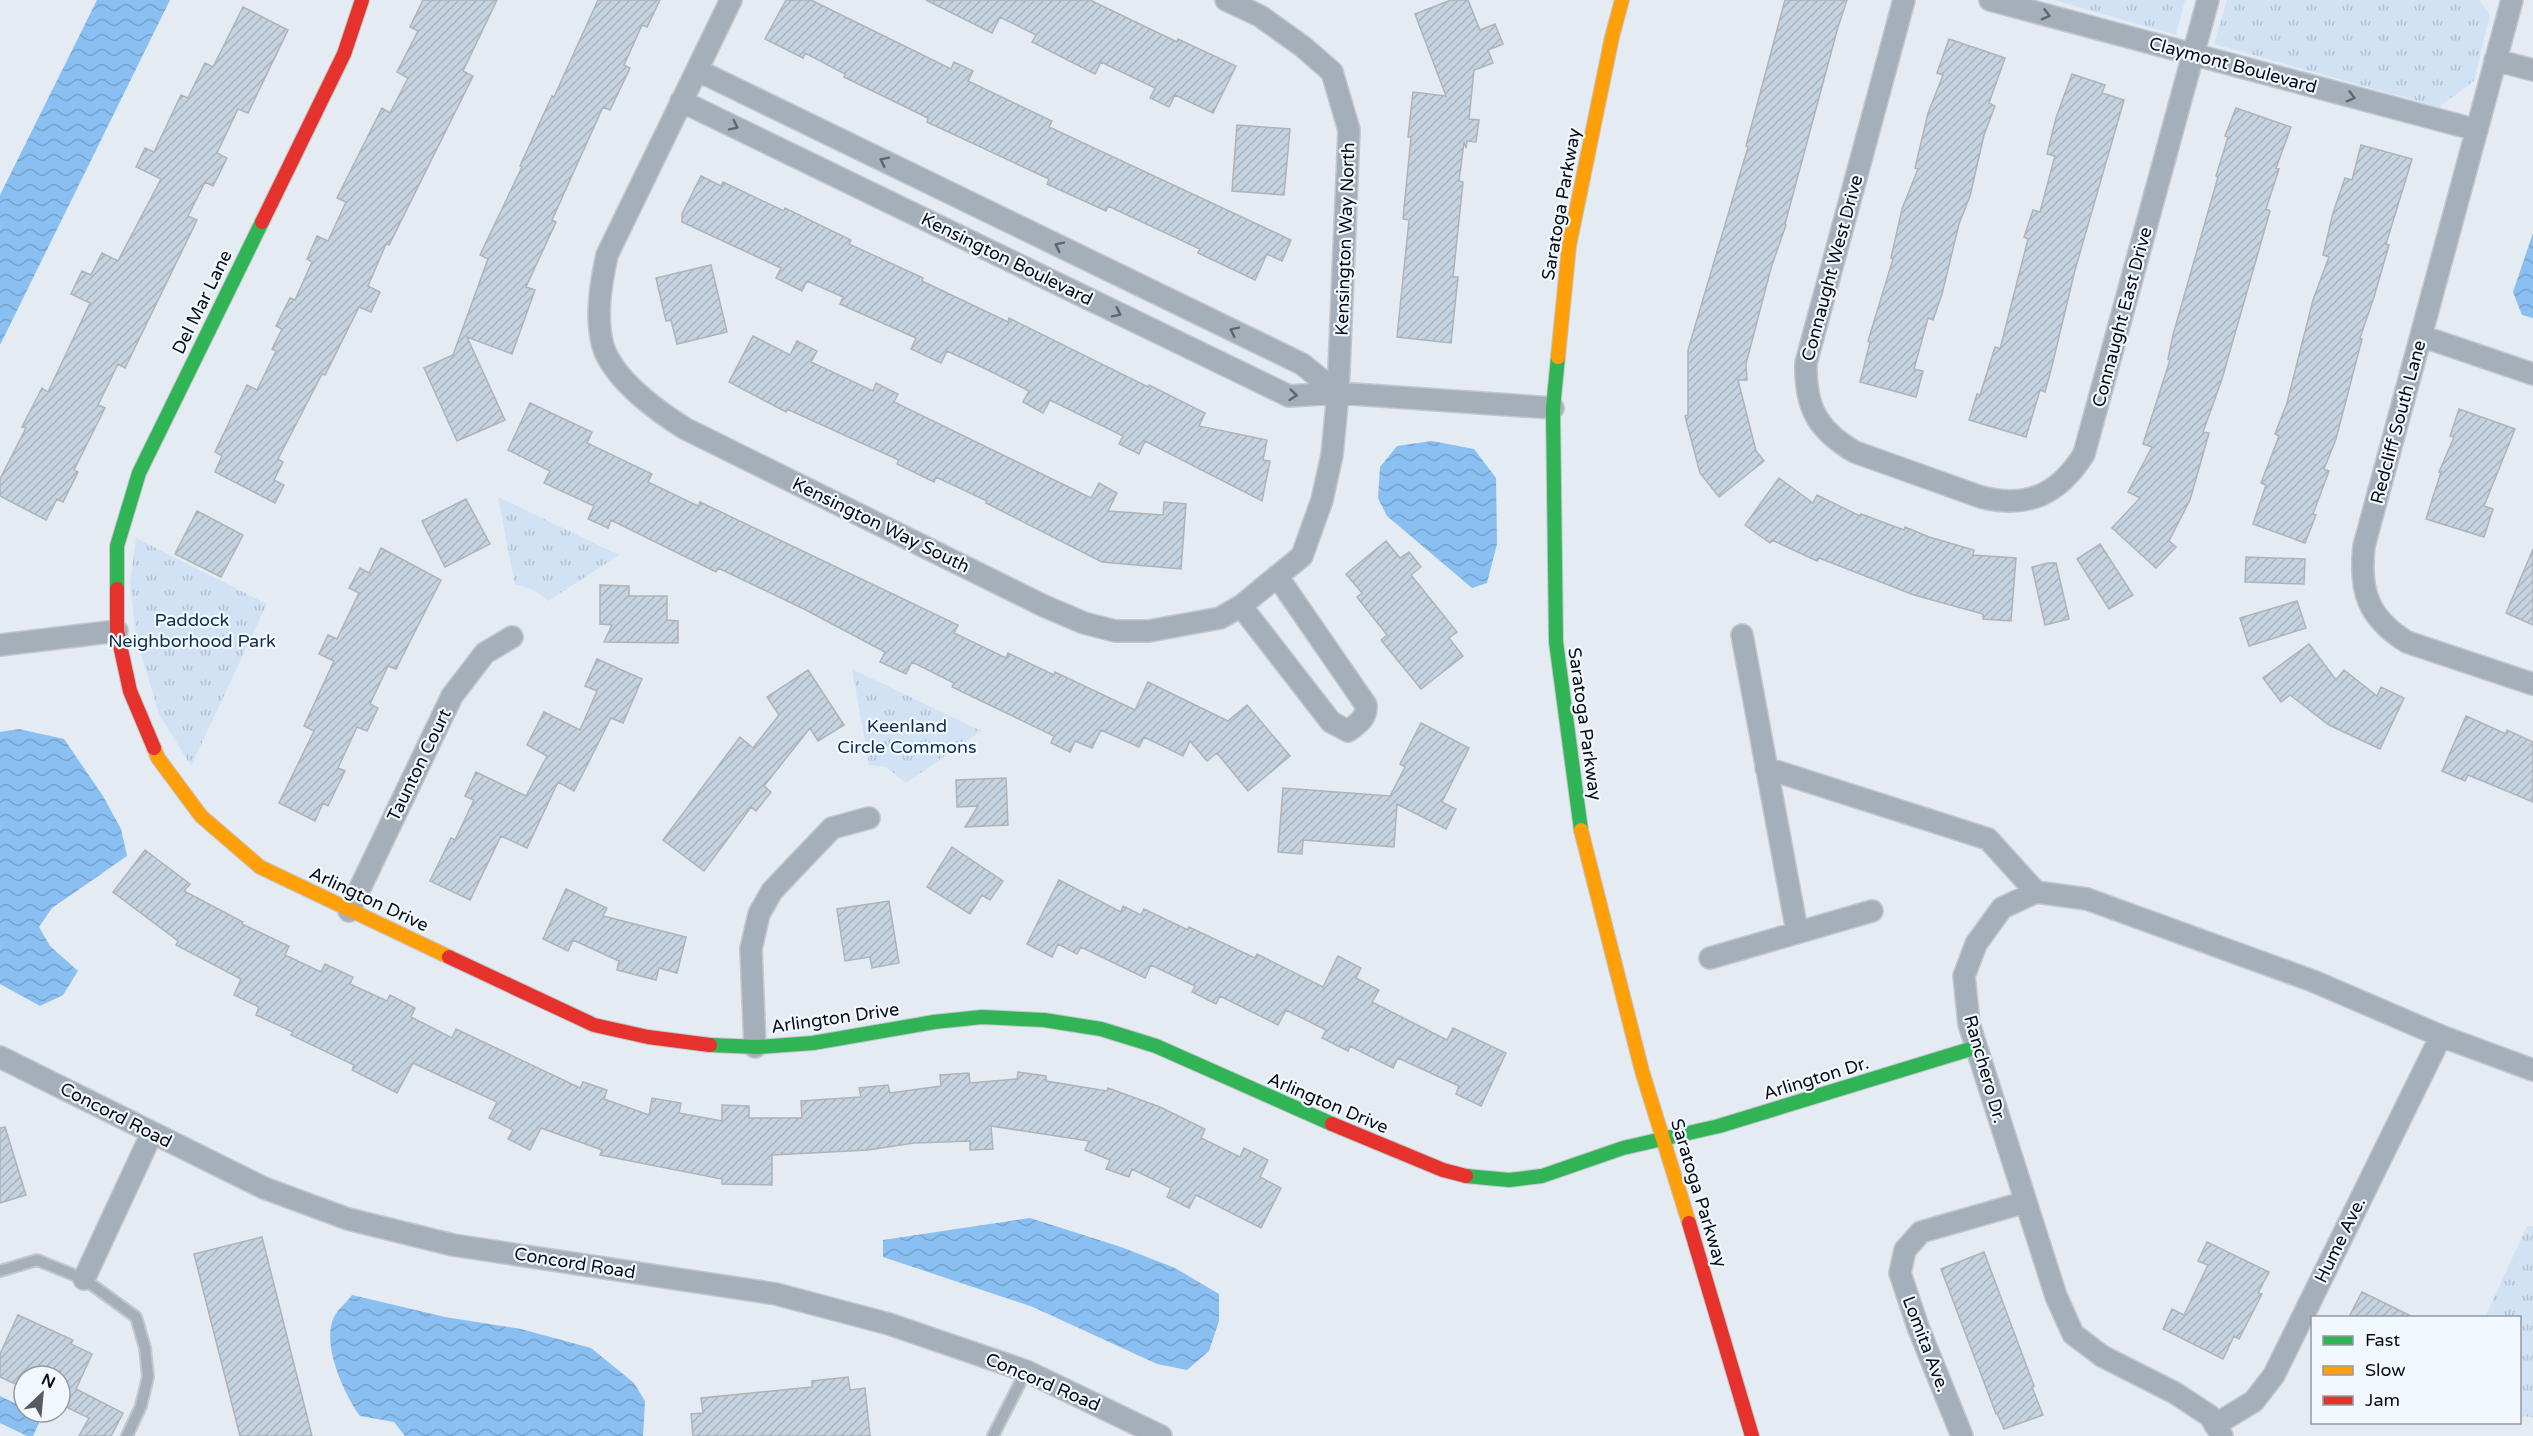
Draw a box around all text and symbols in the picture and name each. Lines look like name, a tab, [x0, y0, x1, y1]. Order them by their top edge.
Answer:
one-way arrow	[2040, 8, 2051, 20]
street label: Claymont Boulevard	[2147, 32, 2319, 98]
one-way arrow	[2346, 89, 2356, 102]
one-way arrow	[728, 119, 739, 131]
street label: Saratoga Parkway	[1537, 126, 1585, 282]
street label: Kensington Way North	[1331, 142, 1359, 336]
one-way arrow	[879, 156, 890, 168]
street label: Connaught West Drive	[1797, 173, 1867, 363]
street label: Kensington Boulevard	[918, 208, 1096, 310]
street label: Connaught East Drive	[2087, 224, 2157, 410]
one-way arrow	[1055, 242, 1066, 253]
street label: Del Mar Lane	[167, 246, 237, 358]
one-way arrow	[1111, 305, 1122, 317]
one-way arrow	[1230, 327, 1241, 339]
street label: Redcliff South Lane	[2366, 338, 2430, 506]
one-way arrow	[1288, 388, 1298, 401]
street label: Kensington Way South	[789, 472, 973, 578]
park label: Paddock Neighborhood Park	[108, 609, 276, 652]
street label: Saratoga Parkway	[1563, 646, 1607, 802]
street label: Taunton Court	[382, 705, 456, 825]
park label: Keenland Circle Commons	[837, 715, 977, 758]
street label: Arlington Drive	[306, 862, 432, 936]
street label: Arlington Drive	[770, 998, 900, 1038]
street label: Ranchero Dr.	[1959, 1012, 2011, 1126]
street label: Arlington Dr.	[1761, 1052, 1871, 1104]
street label: Arlington Drive	[1264, 1068, 1392, 1138]
street label: Concord Road	[56, 1077, 176, 1153]
street label: Saratoga Parkway	[1666, 1116, 1732, 1270]
street label: Hume Ave.	[2310, 1193, 2370, 1287]
street label: Concord Road	[513, 1243, 637, 1283]
street label: Lomita Ave.	[1898, 1293, 1954, 1395]
legend	[2311, 1316, 2521, 1424]
text: Fast	[2365, 1329, 2400, 1351]
street label: Concord Road	[982, 1348, 1104, 1416]
text: Slow	[2365, 1359, 2406, 1381]
north arrow	[12, 1364, 72, 1424]
text: N	[38, 1370, 58, 1393]
text: Jam	[2365, 1389, 2400, 1411]

